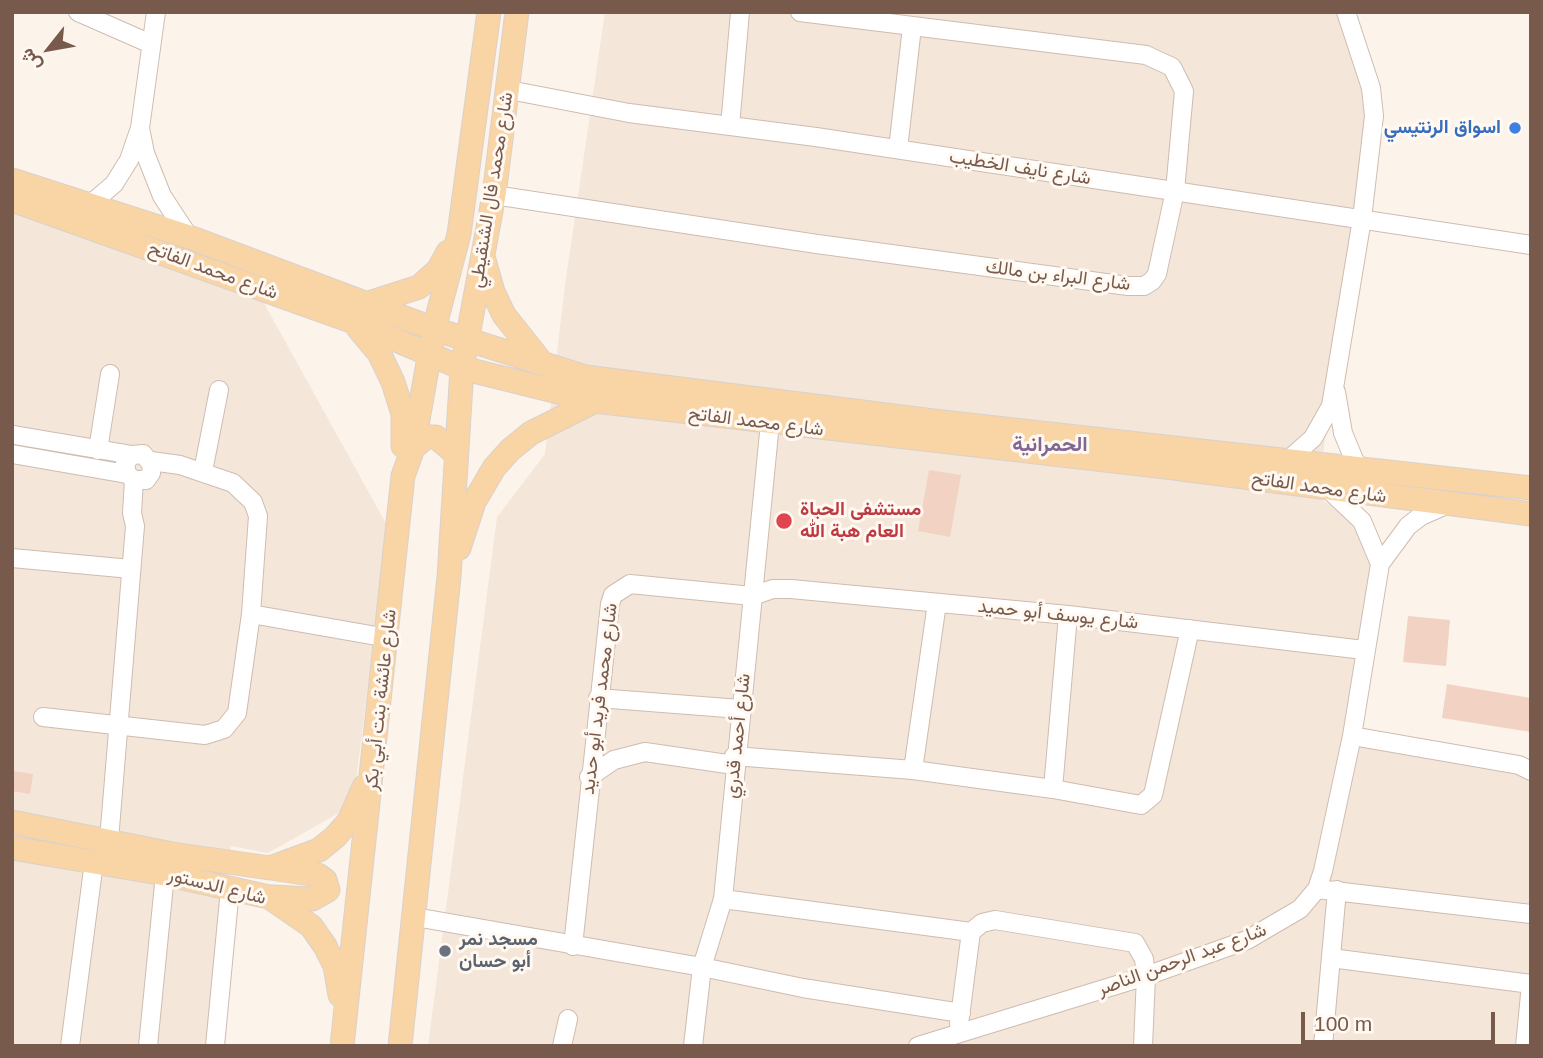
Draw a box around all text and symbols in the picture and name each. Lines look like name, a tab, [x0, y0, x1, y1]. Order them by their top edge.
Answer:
north arrow	[14, 14, 84, 84]
text: ش	[16, 45, 45, 75]
street label: شارع محمد فال الشنقيطي	[465, 91, 519, 289]
place label: اسواق الرنتيسي	[1384, 117, 1501, 139]
marker: اسواق الرنتيسي	[1507, 120, 1523, 136]
street label: شارع نايف الخطيب	[948, 146, 1092, 190]
street label: شارع محمد الفاتح	[145, 237, 281, 305]
street label: شارع البراء بن مالك	[984, 256, 1132, 296]
street label: شارع محمد الفاتح	[687, 402, 825, 442]
district label: الحمرانية	[1012, 432, 1088, 458]
street label: شارع محمد الفاتح	[1250, 467, 1388, 509]
place label: مستشفى الحياة العام هبة الله	[800, 499, 921, 543]
marker: مستشفى الحياة العام هبة الله	[774, 511, 794, 531]
street label: شارع يوسف أبو حميد	[977, 595, 1139, 635]
street label: شارع محمد فريد أبو حديد	[577, 602, 623, 796]
street label: شارع عائشة بنت أبي بكر	[360, 608, 402, 792]
street label: شارع أحمد قدري	[720, 672, 756, 800]
street label: شارع الدستور	[166, 864, 268, 910]
street label: شارع عبد الرحمن الناصر	[1094, 919, 1270, 1001]
place label: مسجد نمر أبو حسان	[459, 929, 538, 973]
marker: مسجد نمر أبو حسان	[437, 943, 453, 959]
scale bar	[1305, 998, 1499, 1042]
text: 100 m	[1314, 1012, 1372, 1035]

